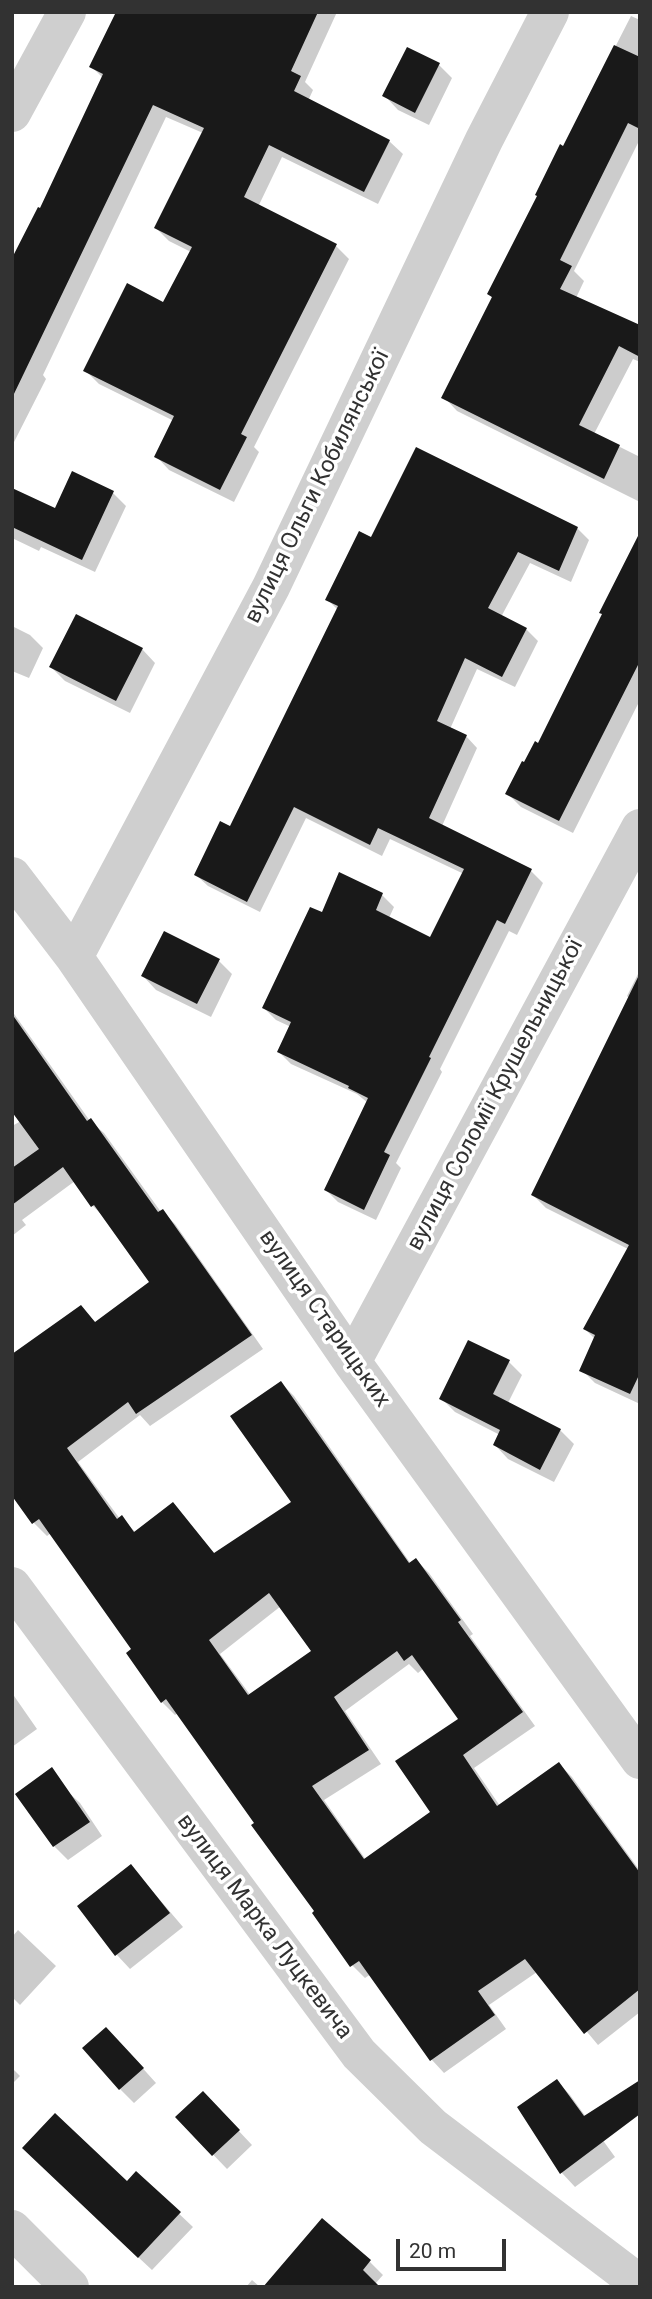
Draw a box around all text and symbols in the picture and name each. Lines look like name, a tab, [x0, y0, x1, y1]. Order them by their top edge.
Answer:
street label: вулиця Ольги Кобилянської	[240, 346, 396, 628]
street label: вулиця Соломії Крушельницької	[402, 934, 590, 1256]
street label: вулиця Старицьких	[252, 1225, 396, 1413]
street label: вулиця Марка Луцкевича	[170, 1809, 358, 2045]
scale bar	[400, 2226, 510, 2270]
text: 20 m	[409, 2239, 456, 2263]

